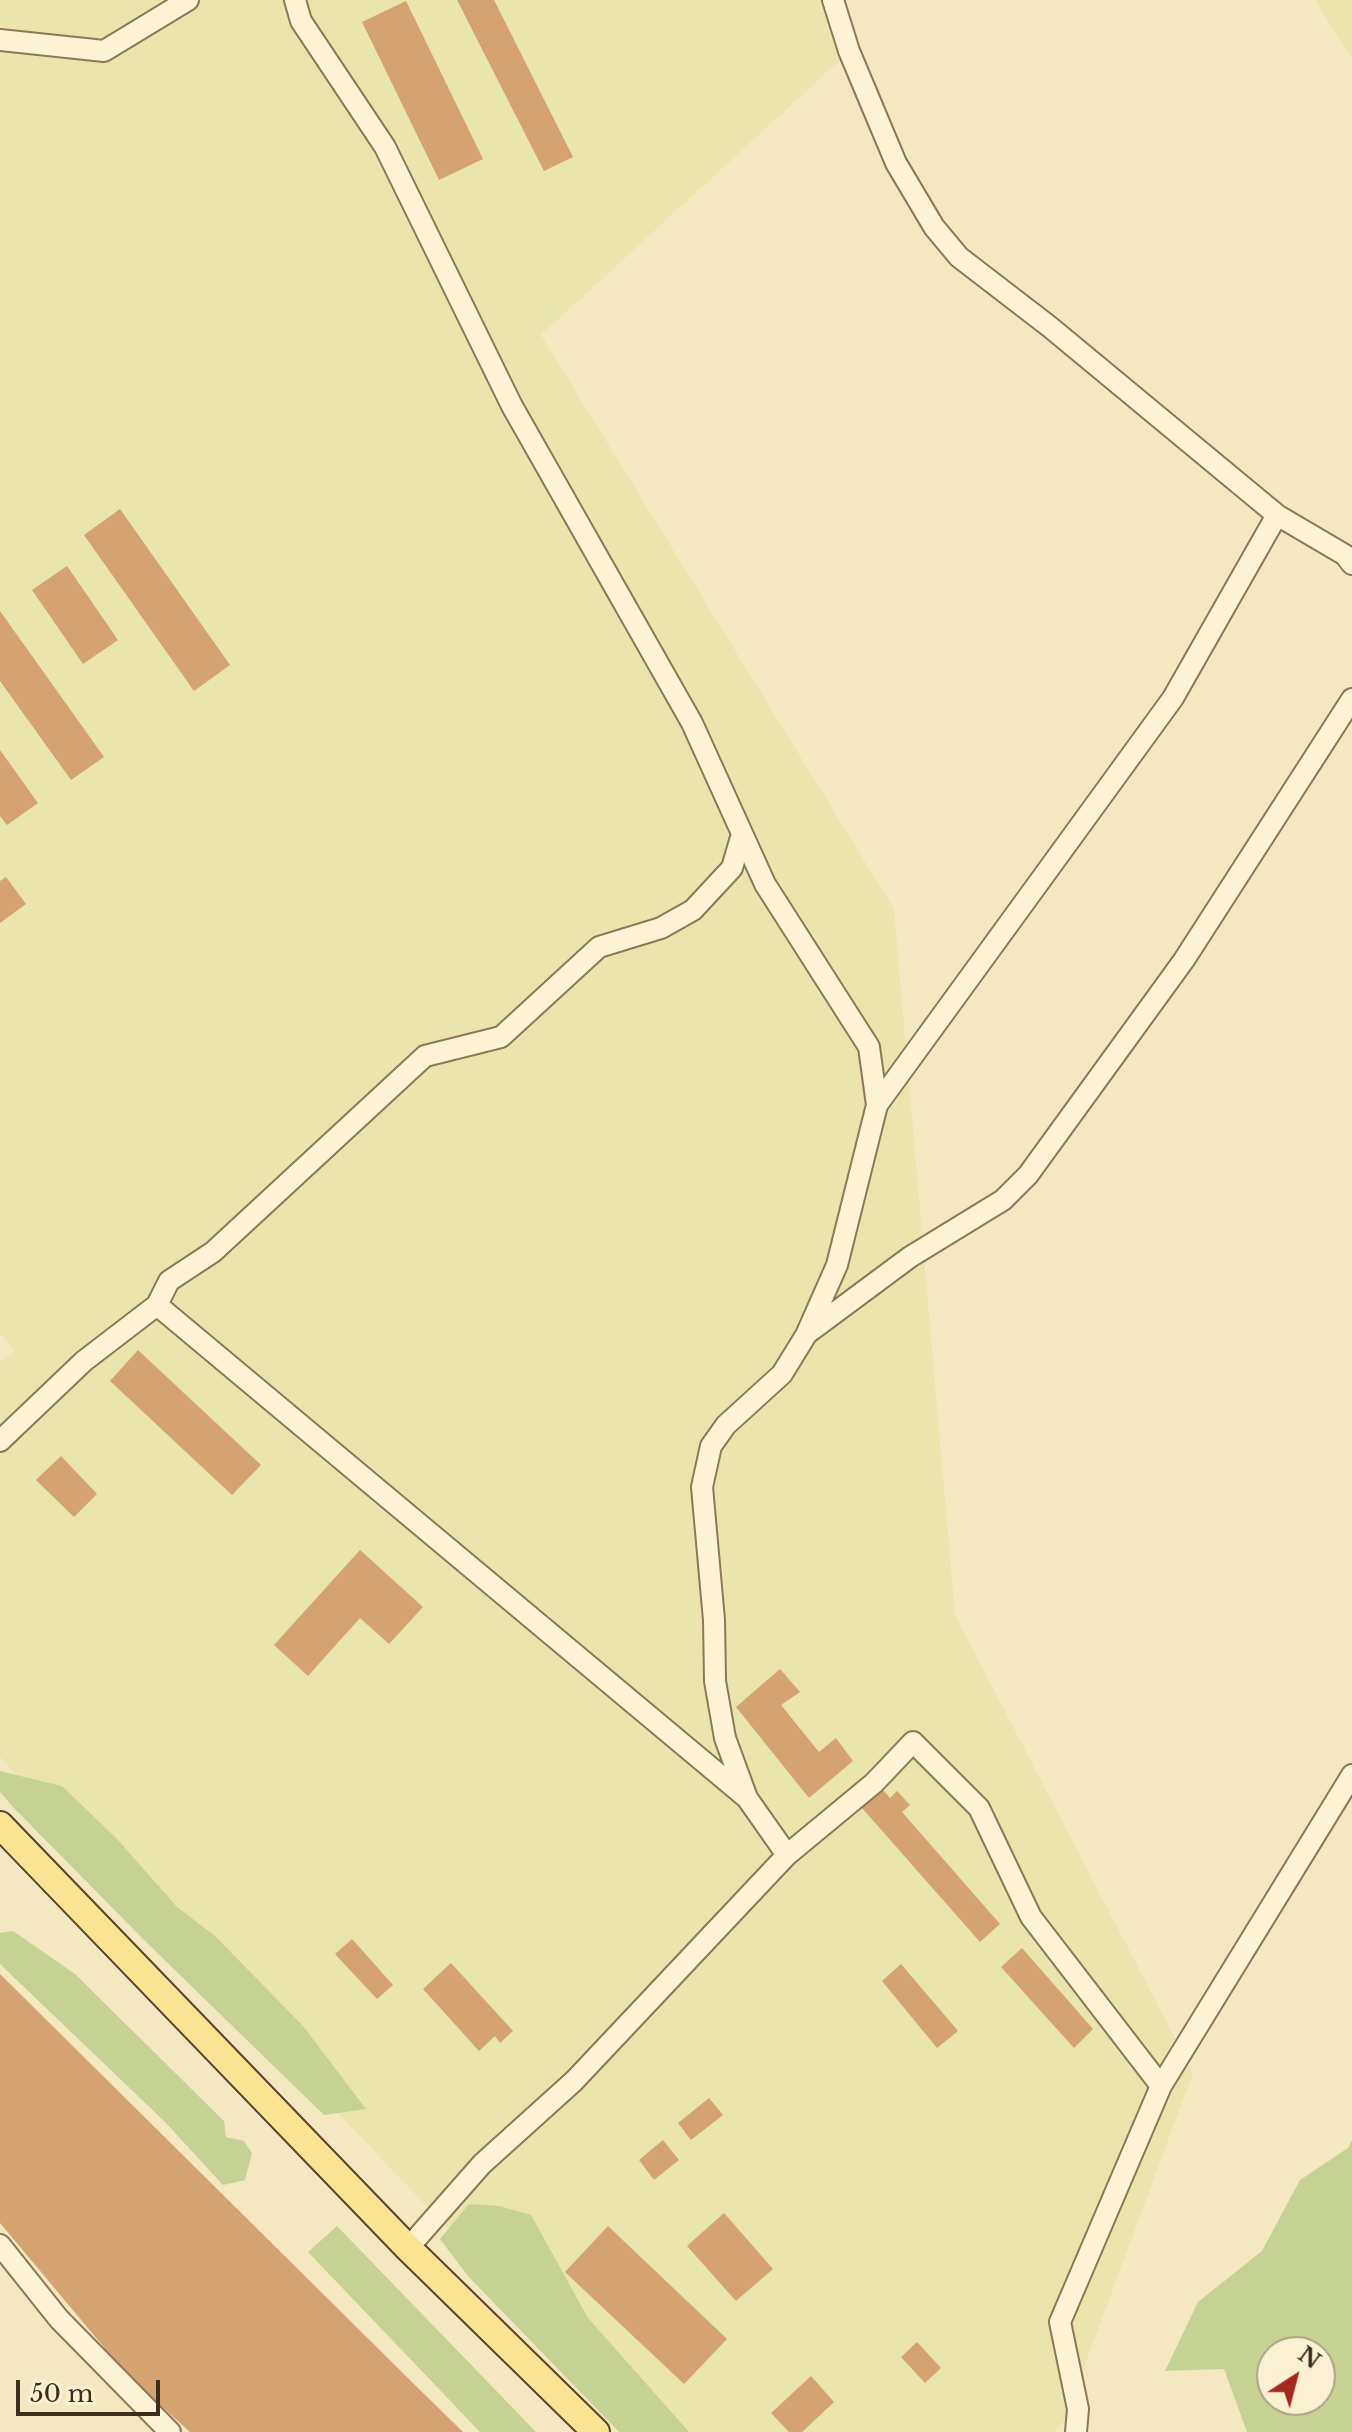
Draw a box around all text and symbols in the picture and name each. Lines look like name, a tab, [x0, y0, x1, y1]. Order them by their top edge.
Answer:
north arrow	[1256, 2336, 1336, 2416]
text: N	[1293, 2341, 1326, 2375]
scale bar	[20, 2364, 164, 2414]
text: 50 m	[30, 2379, 93, 2408]

